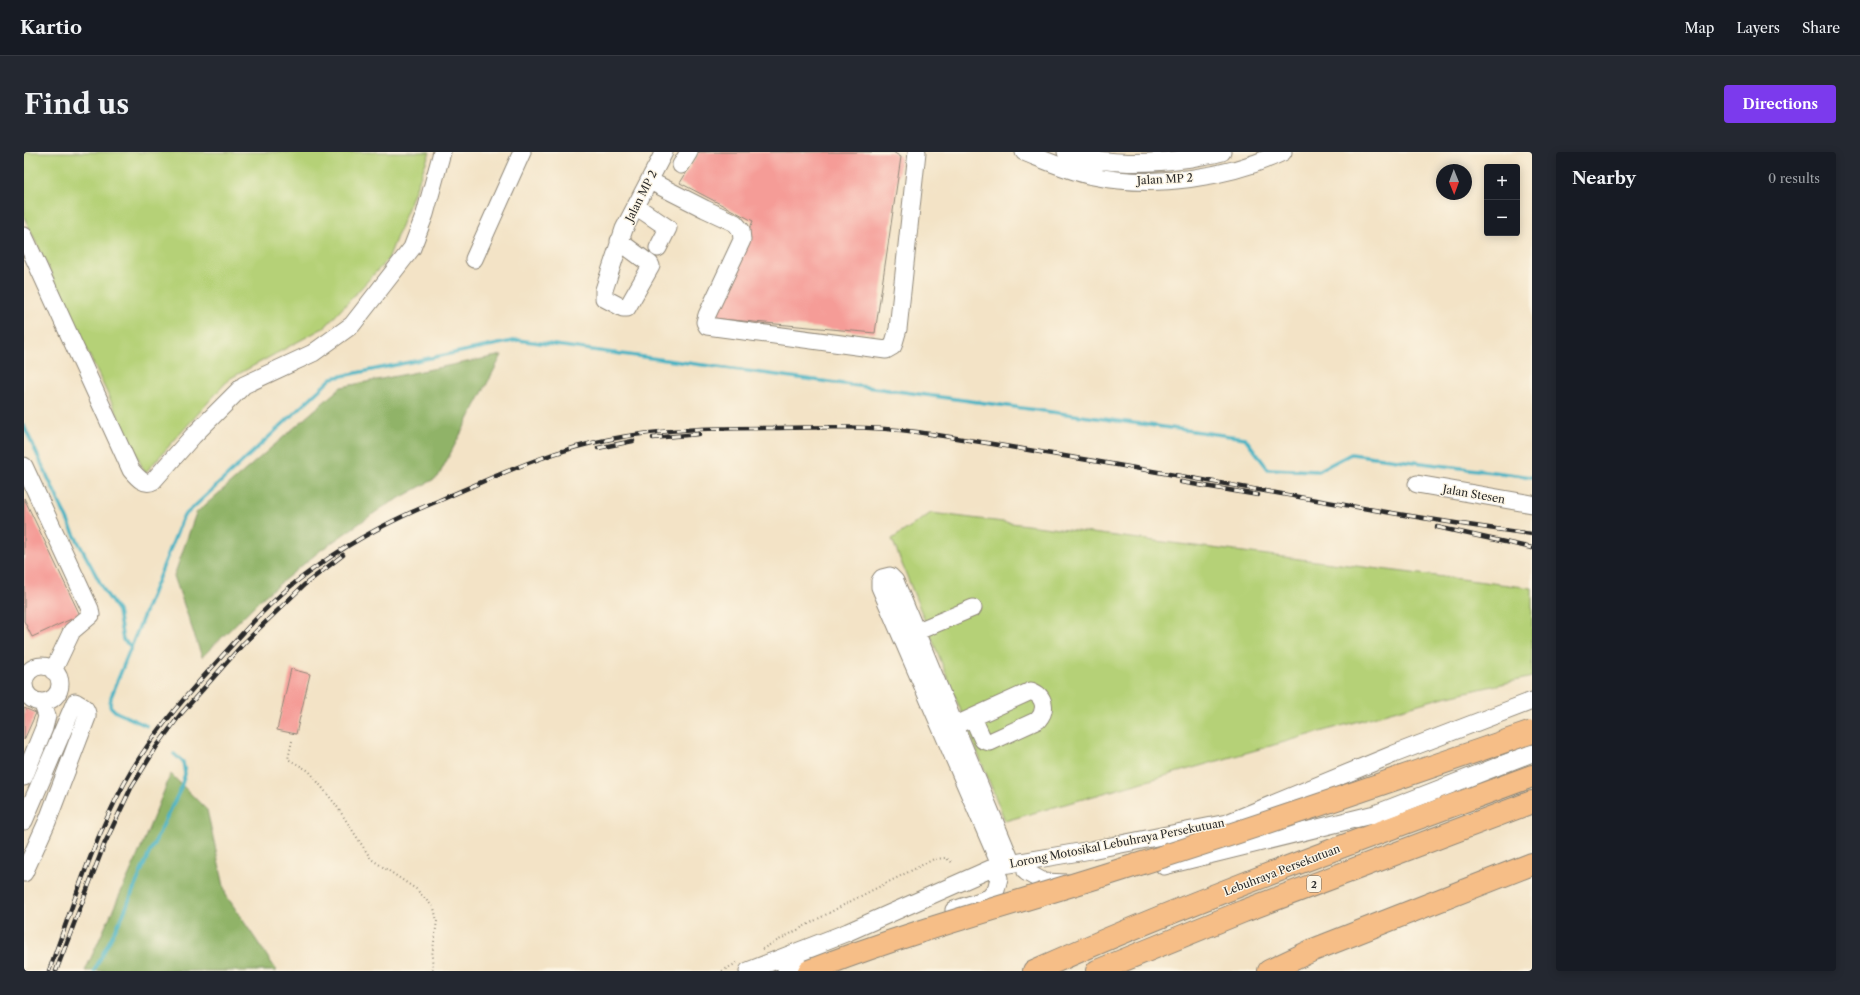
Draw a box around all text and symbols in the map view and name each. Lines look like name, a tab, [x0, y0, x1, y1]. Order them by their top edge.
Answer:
text: Kartio	[20, 16, 82, 39]
text: Map	[1684, 19, 1714, 37]
text: Layers	[1736, 19, 1780, 37]
text: Share	[1802, 19, 1840, 37]
button: Directions	[1724, 85, 1836, 123]
text: Find us	[24, 87, 129, 121]
north arrow	[1436, 164, 1472, 200]
map controls	[1484, 164, 1520, 236]
button: +	[1484, 164, 1520, 200]
street label: Jalan MP 2	[621, 168, 660, 226]
text: Nearby	[1572, 168, 1636, 188]
text: 0 results	[1768, 170, 1820, 186]
street label: Jalan MP 2	[1135, 171, 1193, 188]
button: −	[1484, 200, 1520, 236]
street label: Jalan Stesen	[1440, 481, 1506, 506]
street label: Lorong Motosikal Lebuhraya Persekutuan	[1008, 815, 1226, 871]
street label: Lebuhraya Persekutuan	[1222, 841, 1342, 899]
road number: 2	[1307, 876, 1321, 892]

